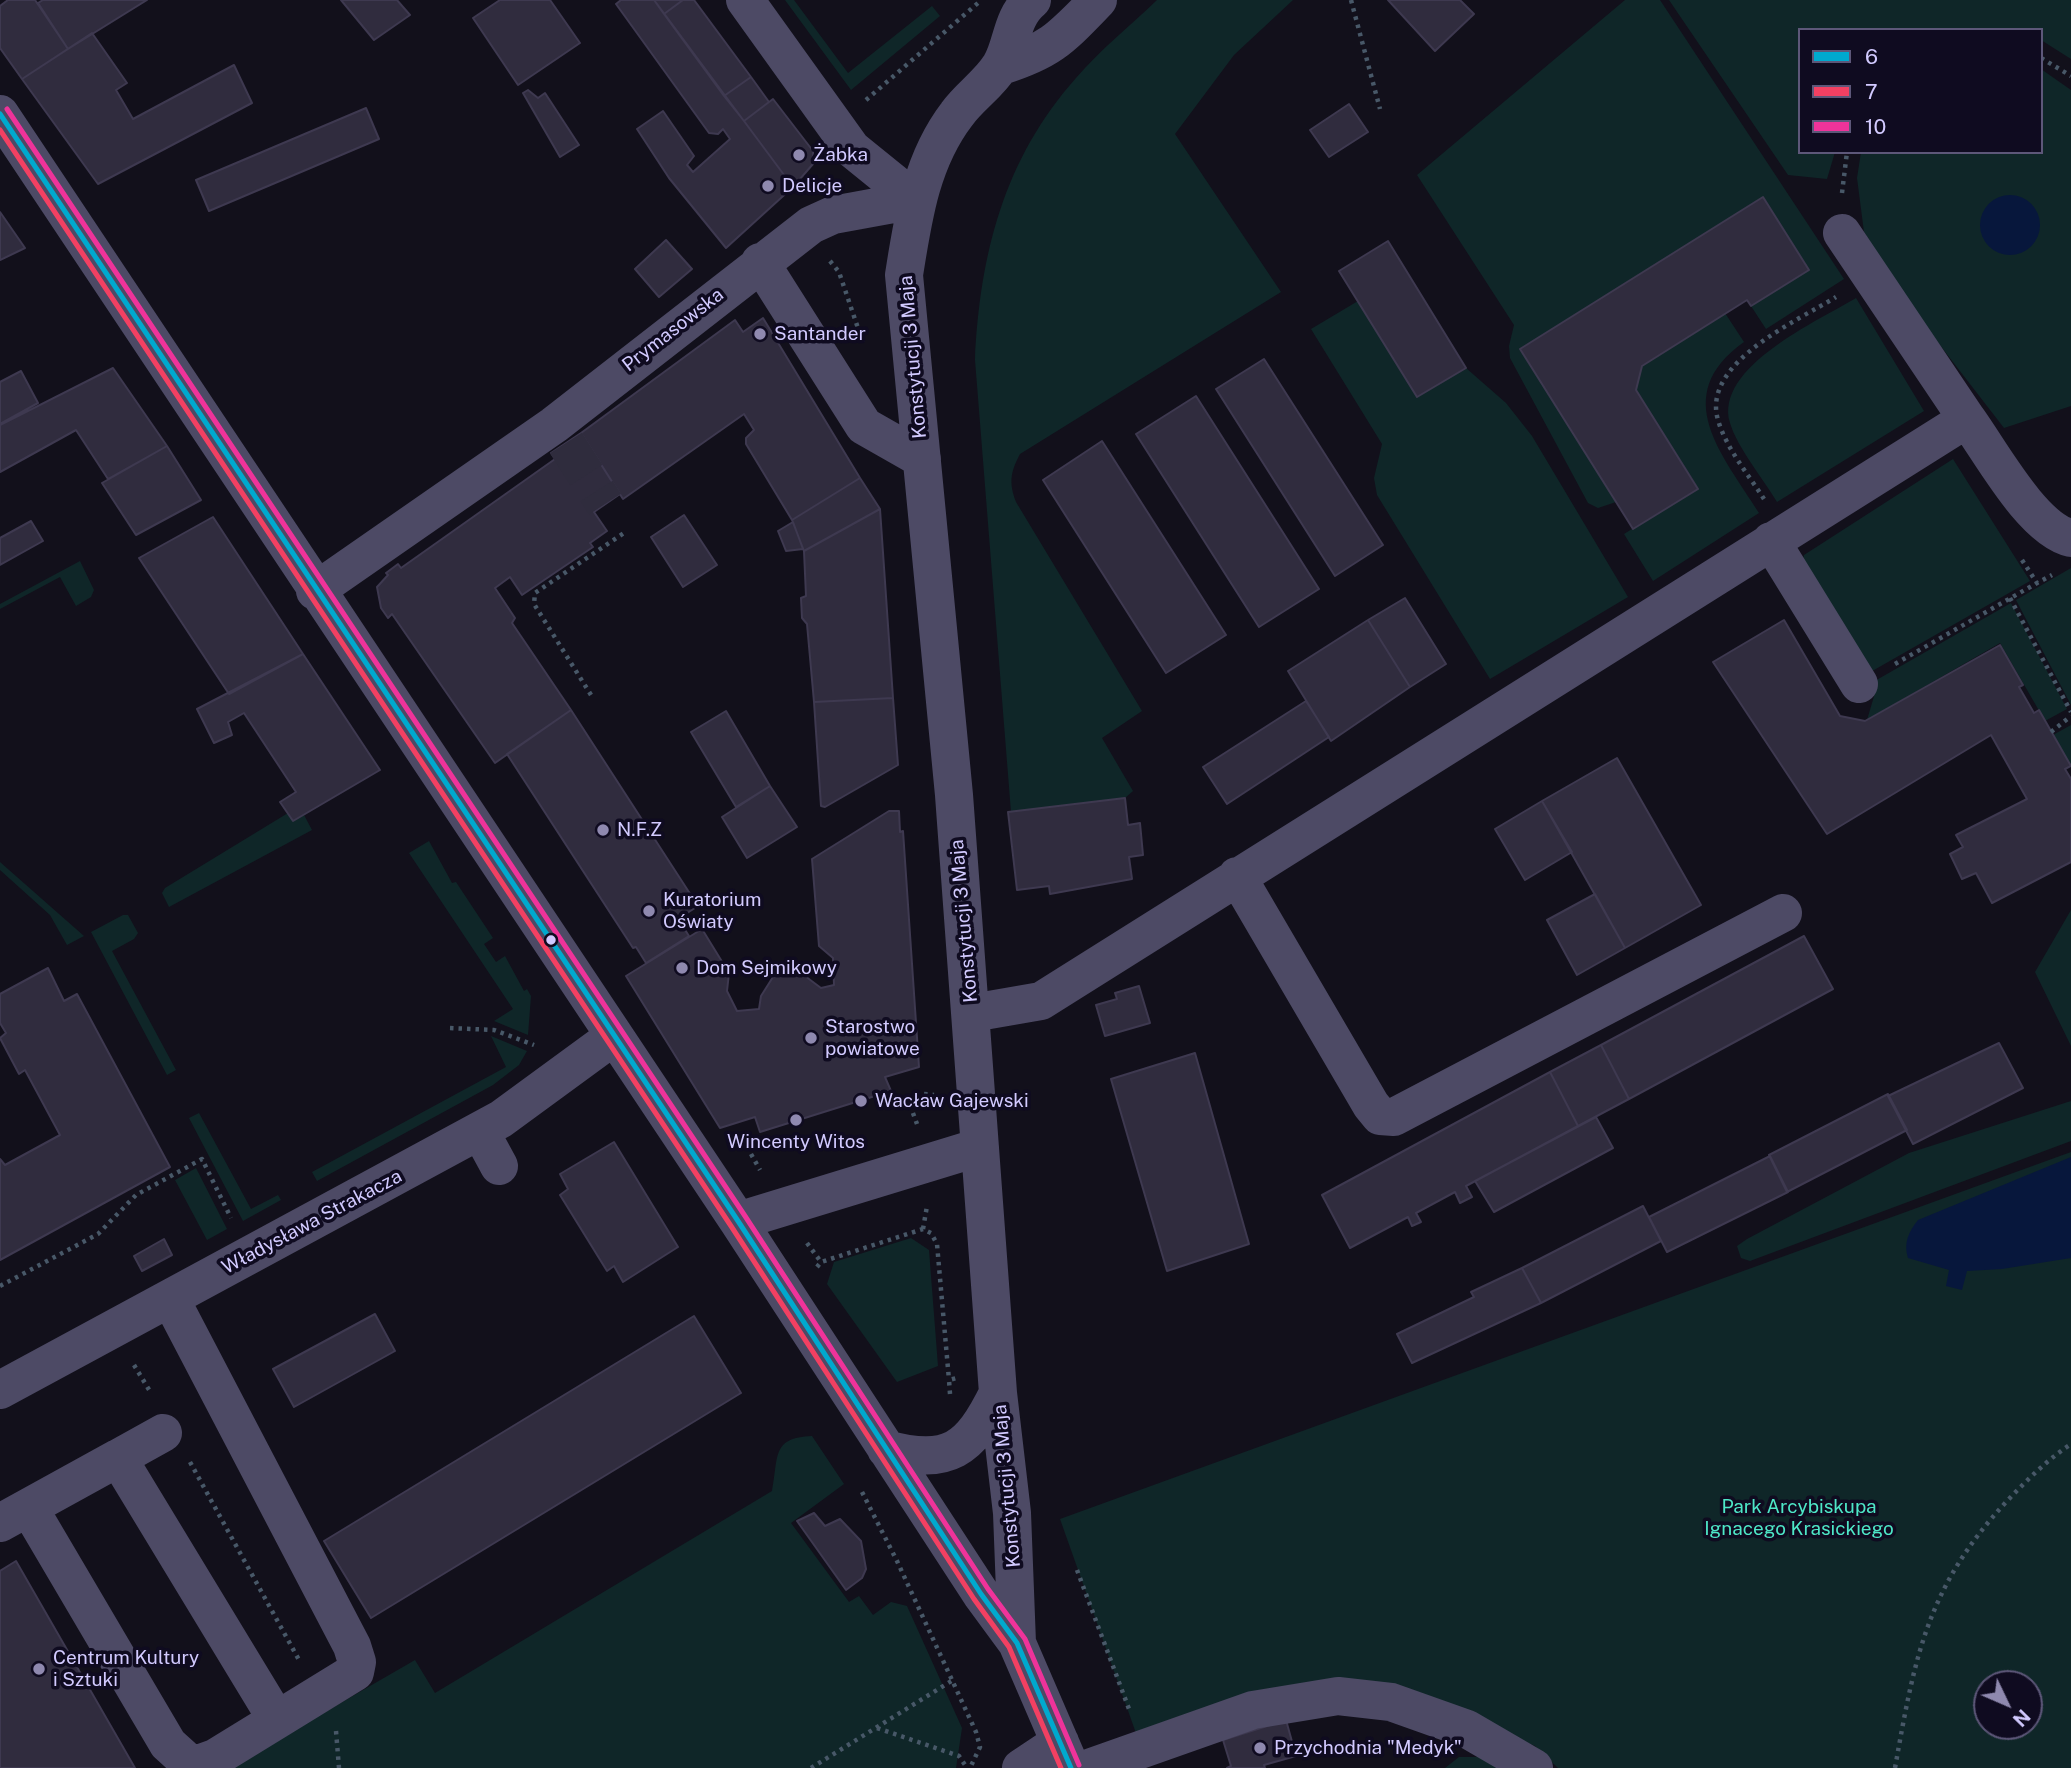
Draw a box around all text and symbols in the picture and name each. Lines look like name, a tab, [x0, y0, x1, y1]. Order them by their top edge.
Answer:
legend	[1798, 28, 2043, 154]
text: 6	[1865, 44, 1878, 69]
text: 7	[1865, 79, 1878, 104]
text: 10	[1865, 114, 1886, 139]
place label: Żabka	[813, 144, 868, 166]
marker: Żabka	[791, 147, 807, 163]
place label: Delicje	[782, 175, 842, 197]
marker: Delicje	[760, 178, 776, 194]
street label: Konstytucji 3 Maja	[895, 275, 931, 439]
street label: Prymasowska	[618, 283, 728, 377]
place label: Santander	[774, 323, 866, 345]
marker: Santander	[752, 326, 768, 342]
place label: N.F.Z	[617, 819, 662, 841]
marker: N.F.Z	[595, 822, 611, 838]
street label: Konstytucji 3 Maja	[946, 839, 982, 1003]
place label: Kuratorium Oświaty	[663, 889, 761, 933]
marker: Kuratorium Oświaty	[641, 903, 657, 919]
unlabelled marker	[544, 933, 558, 947]
place label: Dom Sejmikowy	[696, 957, 837, 979]
marker: Dom Sejmikowy	[674, 960, 690, 976]
place label: Starostwo powiatowe	[825, 1016, 920, 1060]
marker: Starostwo powiatowe	[803, 1030, 819, 1046]
place label: Wacław Gajewski	[875, 1090, 1029, 1112]
marker: Wacław Gajewski	[853, 1093, 869, 1109]
marker: Wincenty Witos	[788, 1112, 804, 1128]
place label: Wincenty Witos	[727, 1131, 865, 1153]
street label: Władysława Strakacza	[218, 1165, 406, 1279]
street label: Konstytucji 3 Maja	[989, 1404, 1025, 1568]
park label: Park Arcybiskupa Ignacego Krasickiego	[1704, 1496, 1894, 1540]
place label: Centrum Kultury i Sztuki	[53, 1647, 199, 1691]
marker: Centrum Kultury i Sztuki	[31, 1661, 47, 1677]
north arrow	[1973, 1670, 2043, 1740]
text: N	[2009, 1705, 2035, 1731]
place label: Przychodnia "Medyk"	[1274, 1737, 1462, 1759]
marker: Przychodnia "Medyk"	[1252, 1740, 1268, 1756]

